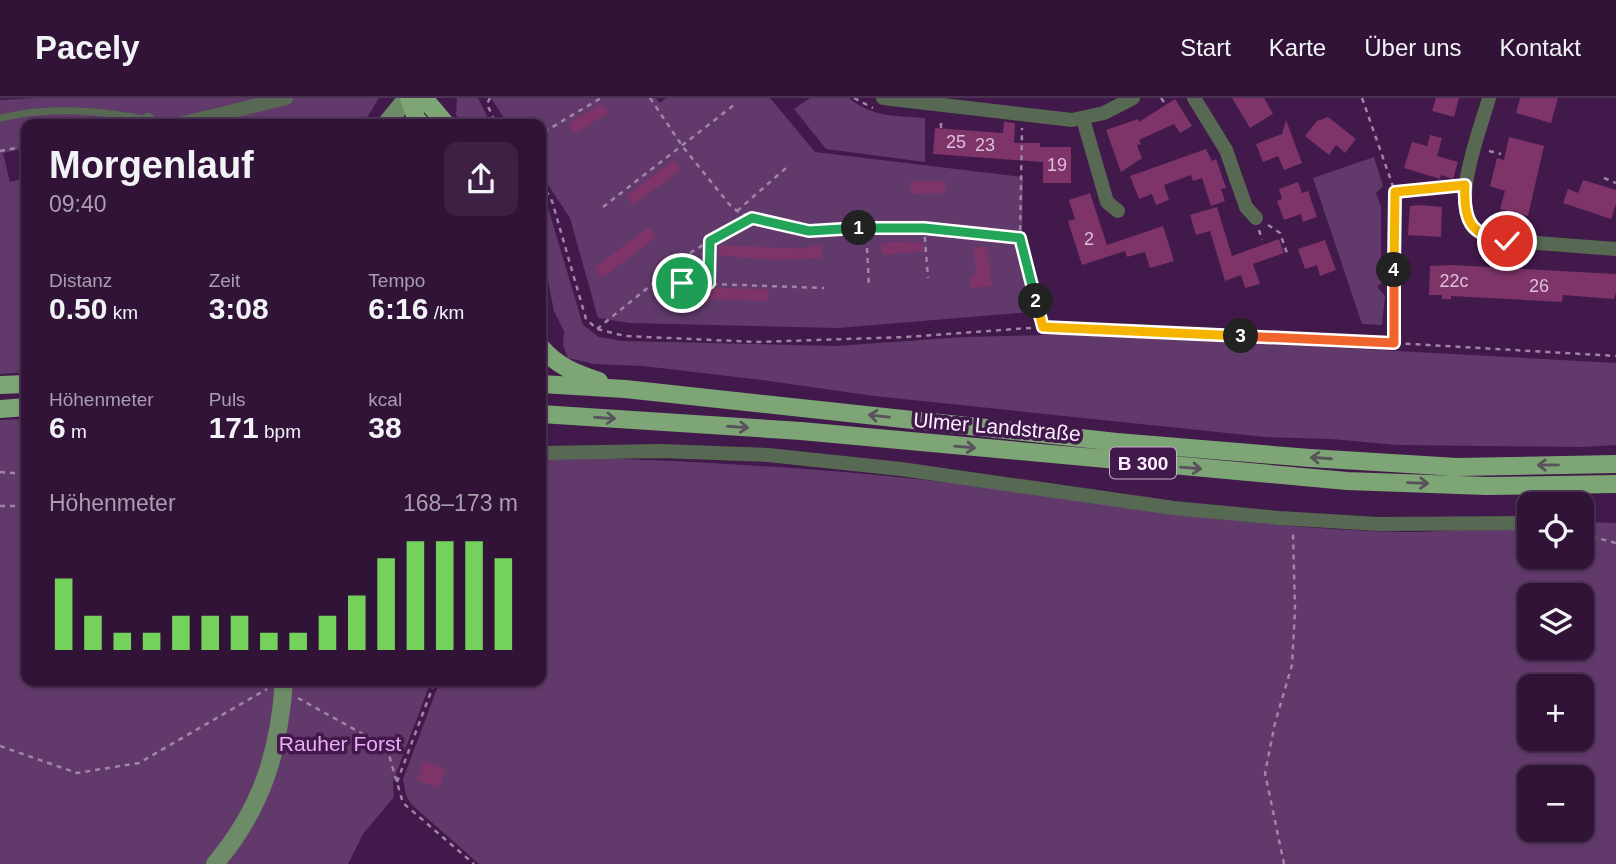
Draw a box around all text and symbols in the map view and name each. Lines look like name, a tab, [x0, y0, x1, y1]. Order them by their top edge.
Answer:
text: Pacely	[35, 29, 140, 66]
text: Start	[1180, 34, 1231, 61]
text: Karte	[1269, 34, 1326, 61]
text: Über uns	[1364, 34, 1462, 61]
text: Kontakt	[1500, 34, 1581, 61]
house number: 25	[946, 132, 966, 152]
house number: 23	[975, 135, 995, 155]
button: share	[444, 142, 518, 216]
text: Morgenlauf	[49, 144, 254, 186]
house number: 19	[1047, 155, 1067, 175]
text: 09:40	[49, 191, 107, 217]
pin: 1	[842, 211, 876, 246]
pin	[1477, 211, 1537, 271]
text: 1	[853, 217, 864, 238]
icon: check	[1488, 222, 1526, 260]
house number: 2	[1084, 229, 1094, 249]
pin: 4	[1376, 252, 1412, 288]
pin	[652, 253, 712, 313]
text: 4	[1388, 259, 1399, 280]
icon: arrive	[663, 264, 701, 302]
text: Distanz	[49, 270, 112, 291]
text: Zeit	[209, 270, 240, 291]
text: Tempo	[368, 270, 425, 291]
house number: 22c	[1439, 271, 1469, 291]
house number: 26	[1529, 276, 1549, 296]
pin: 2	[1018, 284, 1054, 318]
text: 2	[1030, 290, 1041, 311]
text: 0.50	[49, 292, 107, 325]
text: 3:08	[209, 292, 269, 325]
text: 6:16	[368, 292, 428, 325]
text: km	[107, 302, 138, 323]
text: /km	[428, 302, 464, 323]
pin: 3	[1224, 318, 1258, 354]
text: 3	[1235, 325, 1246, 346]
text: Höhenmeter	[49, 389, 154, 410]
text: Puls	[209, 389, 246, 410]
text: kcal	[368, 389, 402, 410]
street label: Ulmer Landstraße	[912, 408, 1082, 445]
one-way arrow	[868, 409, 891, 422]
text: 6	[49, 411, 66, 444]
text: 171	[209, 411, 259, 444]
text: 38	[368, 411, 402, 444]
one-way arrow	[594, 412, 617, 425]
text: m	[66, 421, 87, 442]
text: bpm	[259, 421, 301, 442]
one-way arrow	[726, 421, 749, 434]
one-way arrow	[953, 440, 976, 453]
road number: B 300	[1110, 448, 1176, 478]
one-way arrow	[1309, 452, 1332, 465]
one-way arrow	[1537, 459, 1560, 472]
one-way arrow	[1180, 462, 1202, 475]
one-way arrow	[1407, 477, 1430, 490]
text: Höhenmeter	[49, 490, 176, 516]
text: 168–173 m	[403, 490, 518, 516]
map controls	[1517, 492, 1594, 842]
button: locate	[1517, 492, 1594, 569]
button: layers	[1517, 583, 1594, 660]
button: +	[1517, 674, 1594, 751]
park label: Rauher Forst	[279, 732, 401, 755]
button: −	[1517, 765, 1594, 842]

